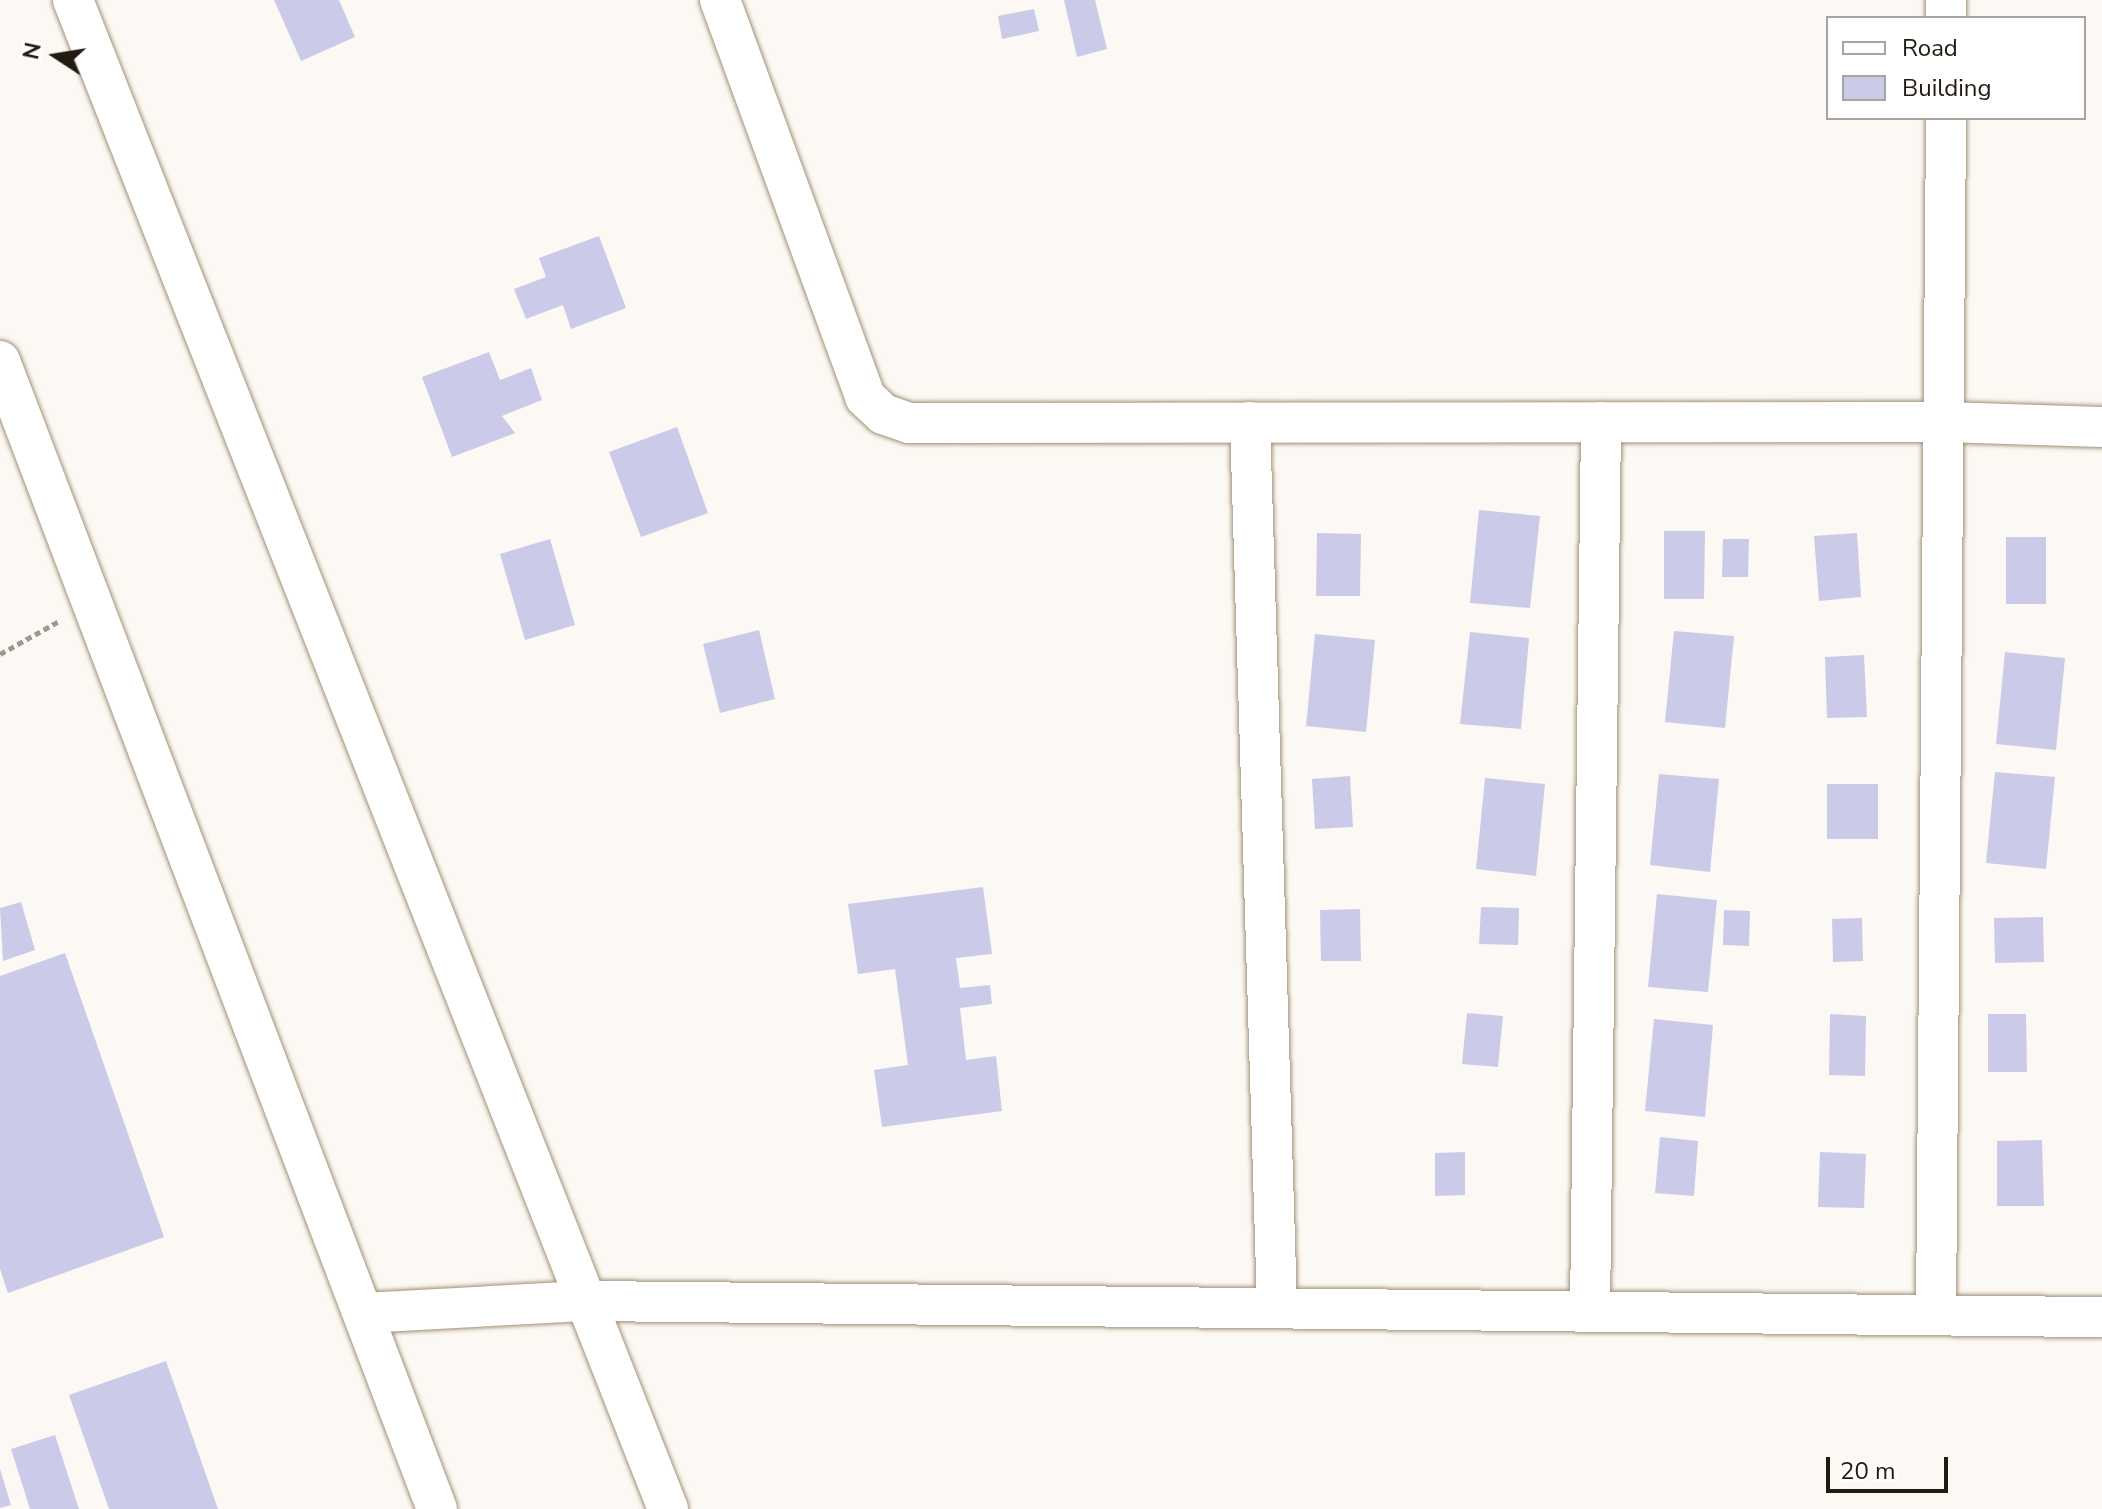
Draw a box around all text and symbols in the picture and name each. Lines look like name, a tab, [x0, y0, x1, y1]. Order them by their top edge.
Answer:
north arrow	[16, 16, 96, 96]
legend	[1826, 16, 2086, 120]
text: Road	[1902, 32, 1958, 64]
text: N	[16, 40, 49, 62]
text: Building	[1902, 72, 1992, 104]
scale bar	[1830, 1441, 1952, 1491]
text: 20 m	[1840, 1455, 1896, 1487]

